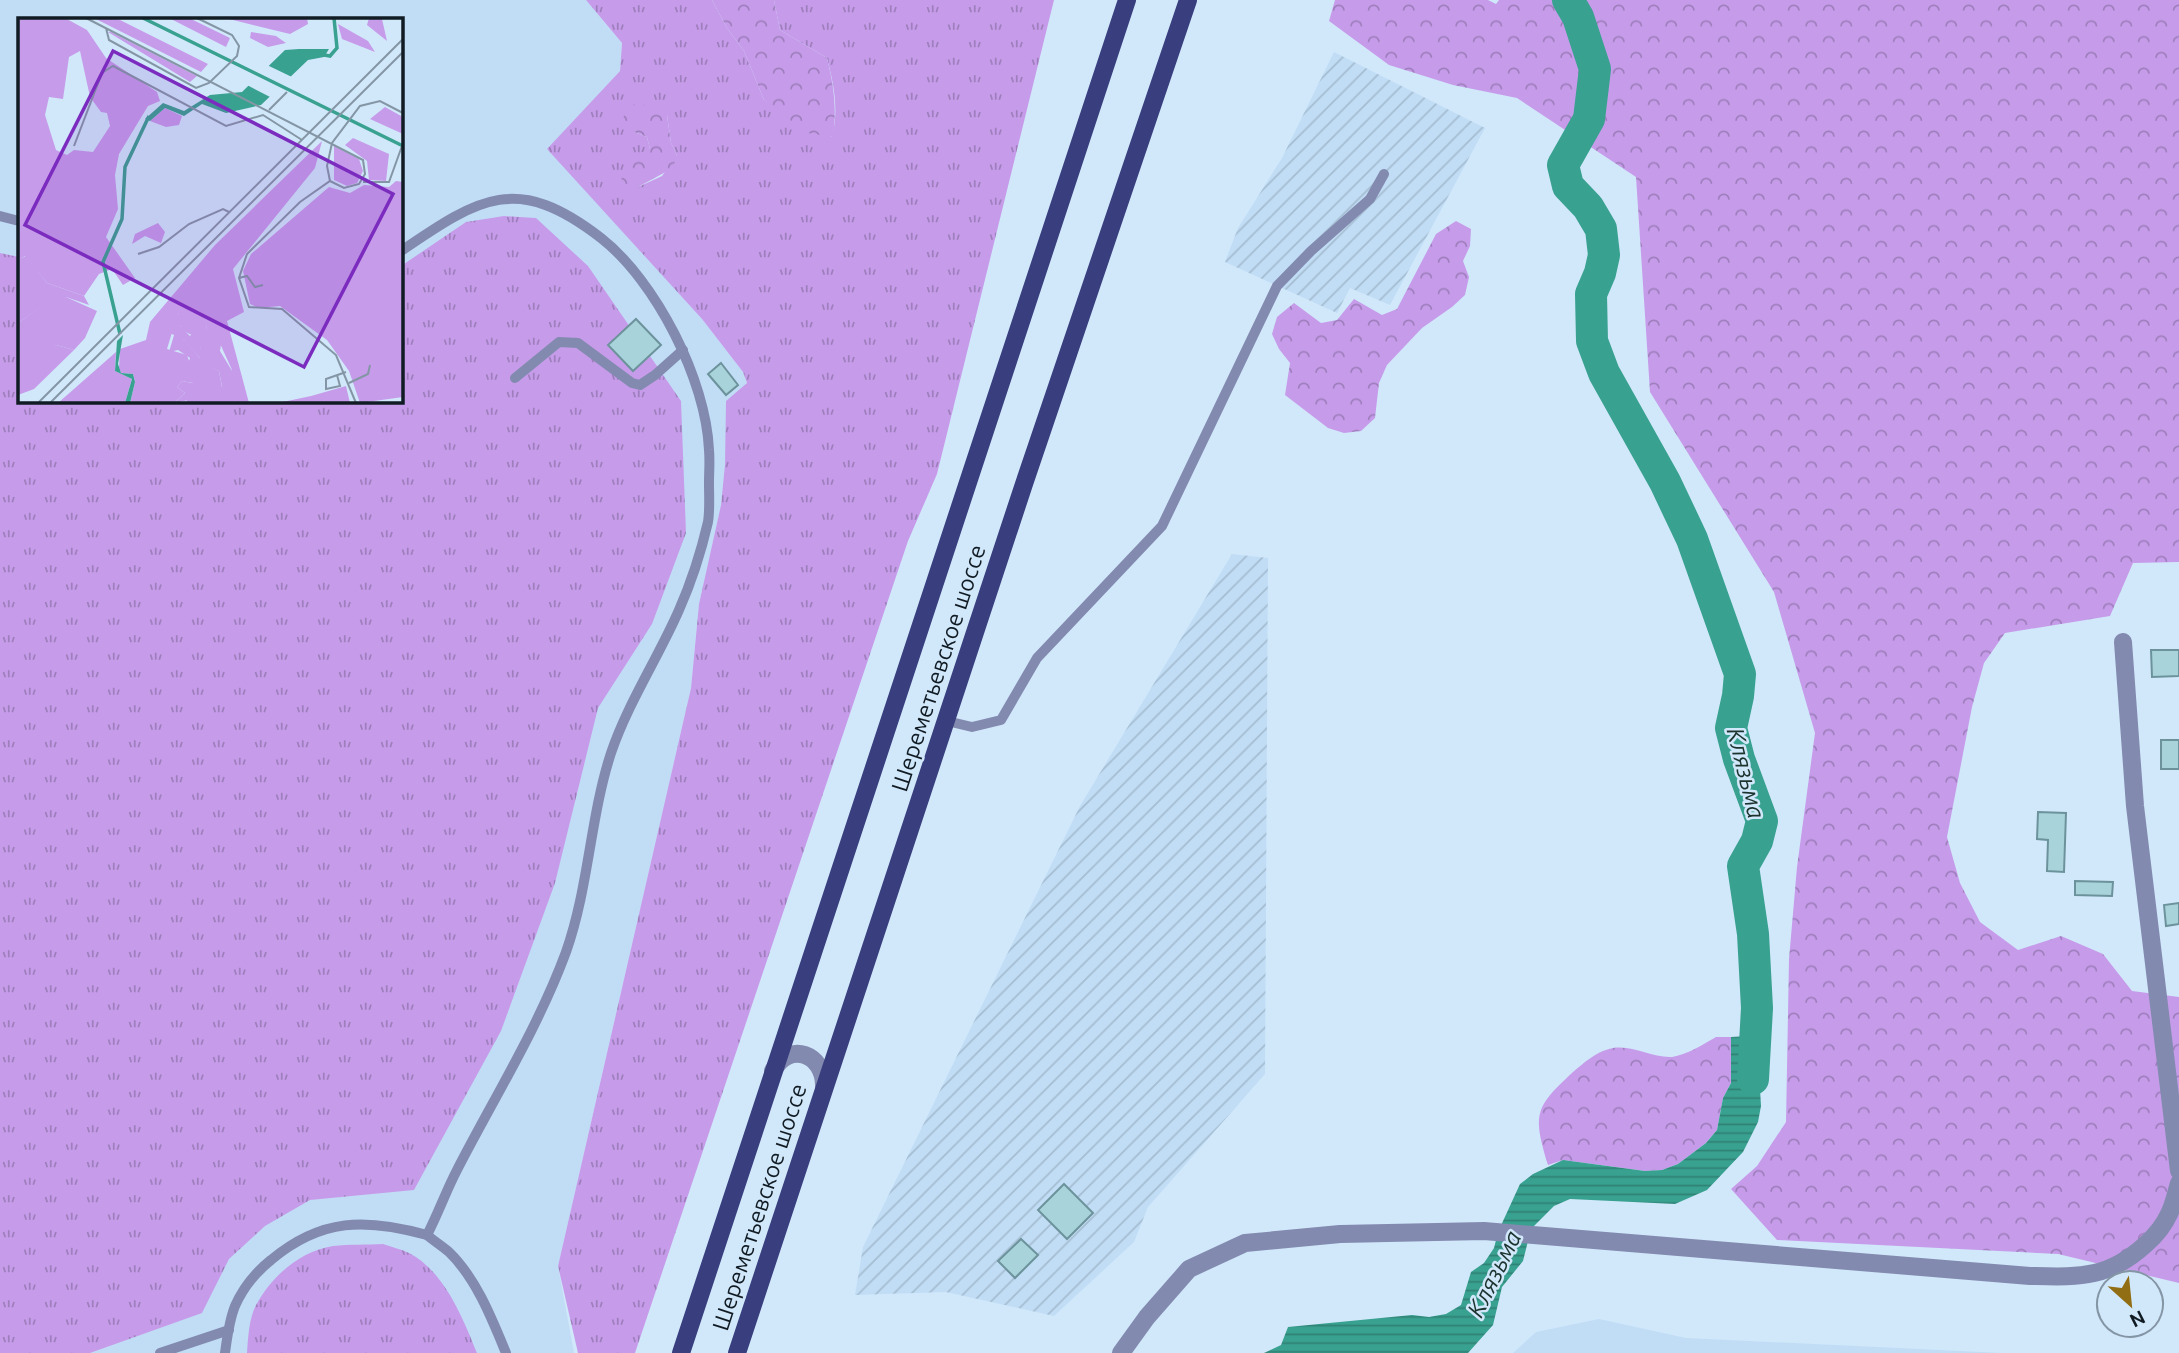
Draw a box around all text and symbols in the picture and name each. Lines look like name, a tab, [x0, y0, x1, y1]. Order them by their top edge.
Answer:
inset map	[18, 18, 402, 402]
street label: Шереметьевское шоссе	[886, 542, 990, 794]
water label: Клязьма	[1722, 725, 1770, 821]
street label: Шереметьевское шоссе	[707, 1081, 811, 1333]
water label: Клязьма	[1462, 1226, 1526, 1322]
north arrow	[2095, 1269, 2165, 1339]
text: N	[2126, 1306, 2149, 1332]

